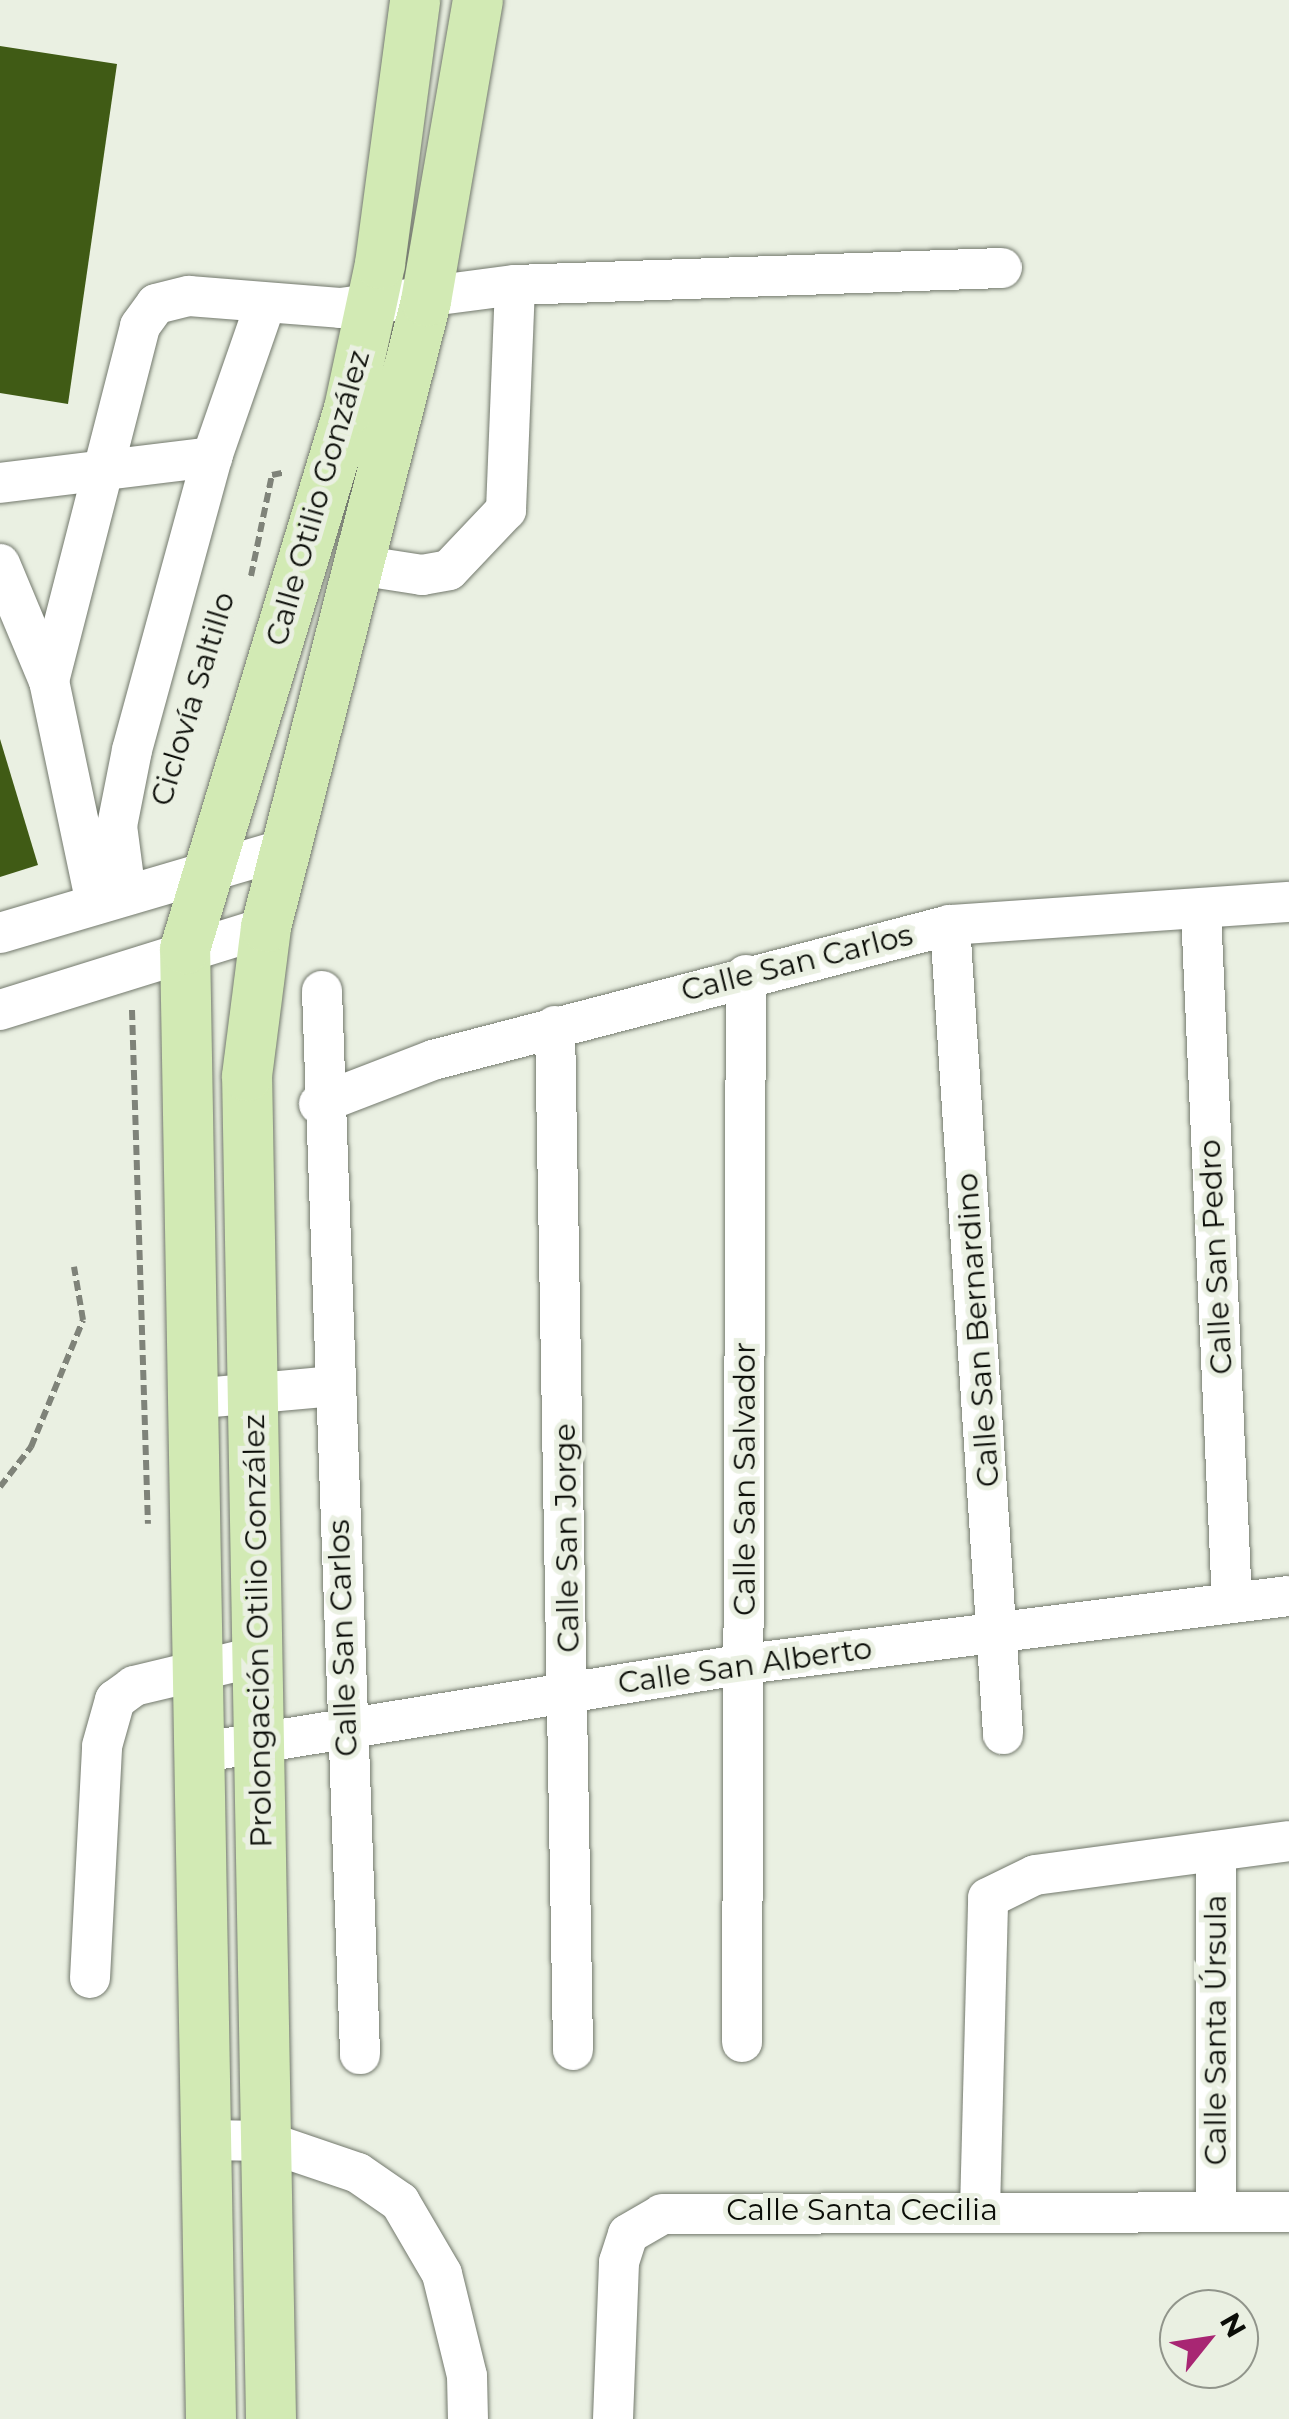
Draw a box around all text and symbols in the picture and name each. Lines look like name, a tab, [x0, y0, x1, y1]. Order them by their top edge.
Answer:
street label: Calle Otilio González	[259, 346, 377, 650]
street label: Ciclovía Saltillo	[143, 588, 243, 810]
street label: Calle San Carlos	[678, 917, 916, 1009]
street label: Calle San Pedro	[1192, 1139, 1240, 1375]
street label: Calle San Bernardino	[949, 1172, 1007, 1488]
street label: Calle San Salvador	[727, 1342, 763, 1616]
street label: Prolongación Otilio González	[236, 1414, 280, 1848]
street label: Calle San Jorge	[547, 1423, 587, 1653]
street label: Calle San Carlos	[321, 1519, 365, 1757]
street label: Calle San Alberto	[616, 1630, 874, 1702]
street label: Calle Santa Úrsula	[1198, 1895, 1234, 2165]
street label: Calle Santa Cecilia	[726, 2192, 998, 2228]
north arrow	[1159, 2289, 1259, 2389]
text: N	[1213, 2307, 1254, 2343]

